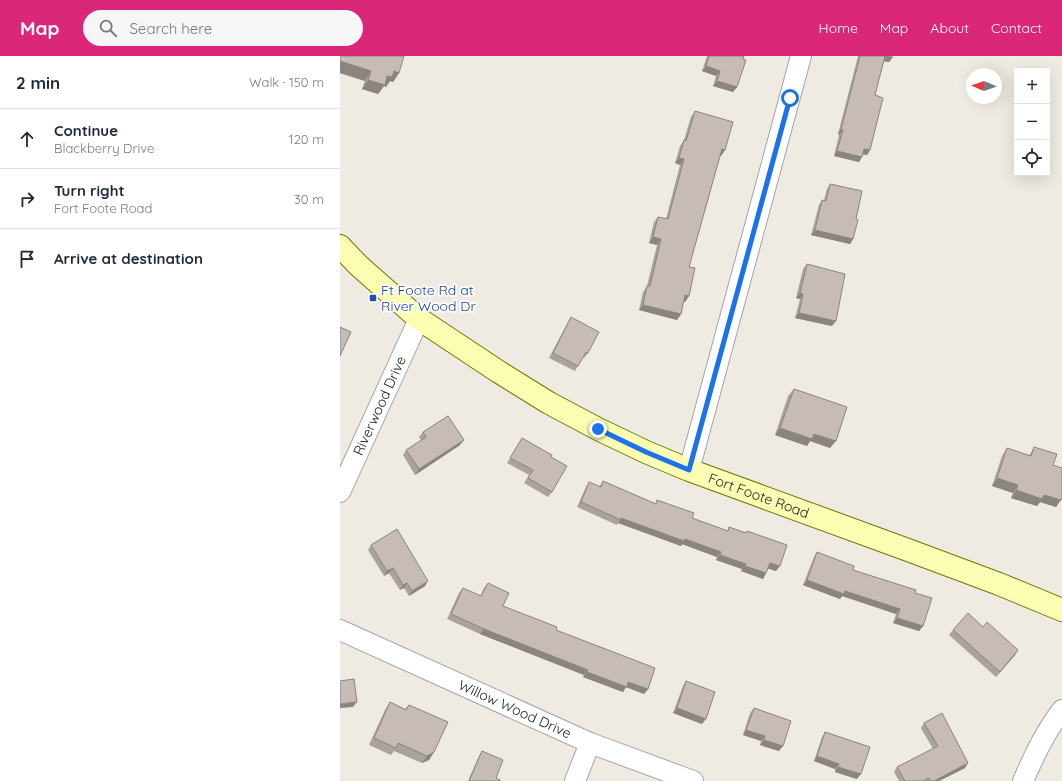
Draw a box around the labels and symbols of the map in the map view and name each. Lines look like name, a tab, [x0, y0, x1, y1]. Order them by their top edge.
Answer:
north arrow	[966, 68, 1002, 104]
route start	[781, 89, 799, 107]
place label: Ft Foote Rd at River Wood Dr	[381, 281, 476, 315]
marker: Ft Foote Rd at River Wood Dr	[368, 293, 378, 303]
street label: Riverwood Drive	[349, 353, 410, 458]
route end	[589, 420, 607, 438]
street label: Fort Foote Road	[706, 469, 812, 522]
street label: Willow Wood Drive	[456, 676, 574, 742]

